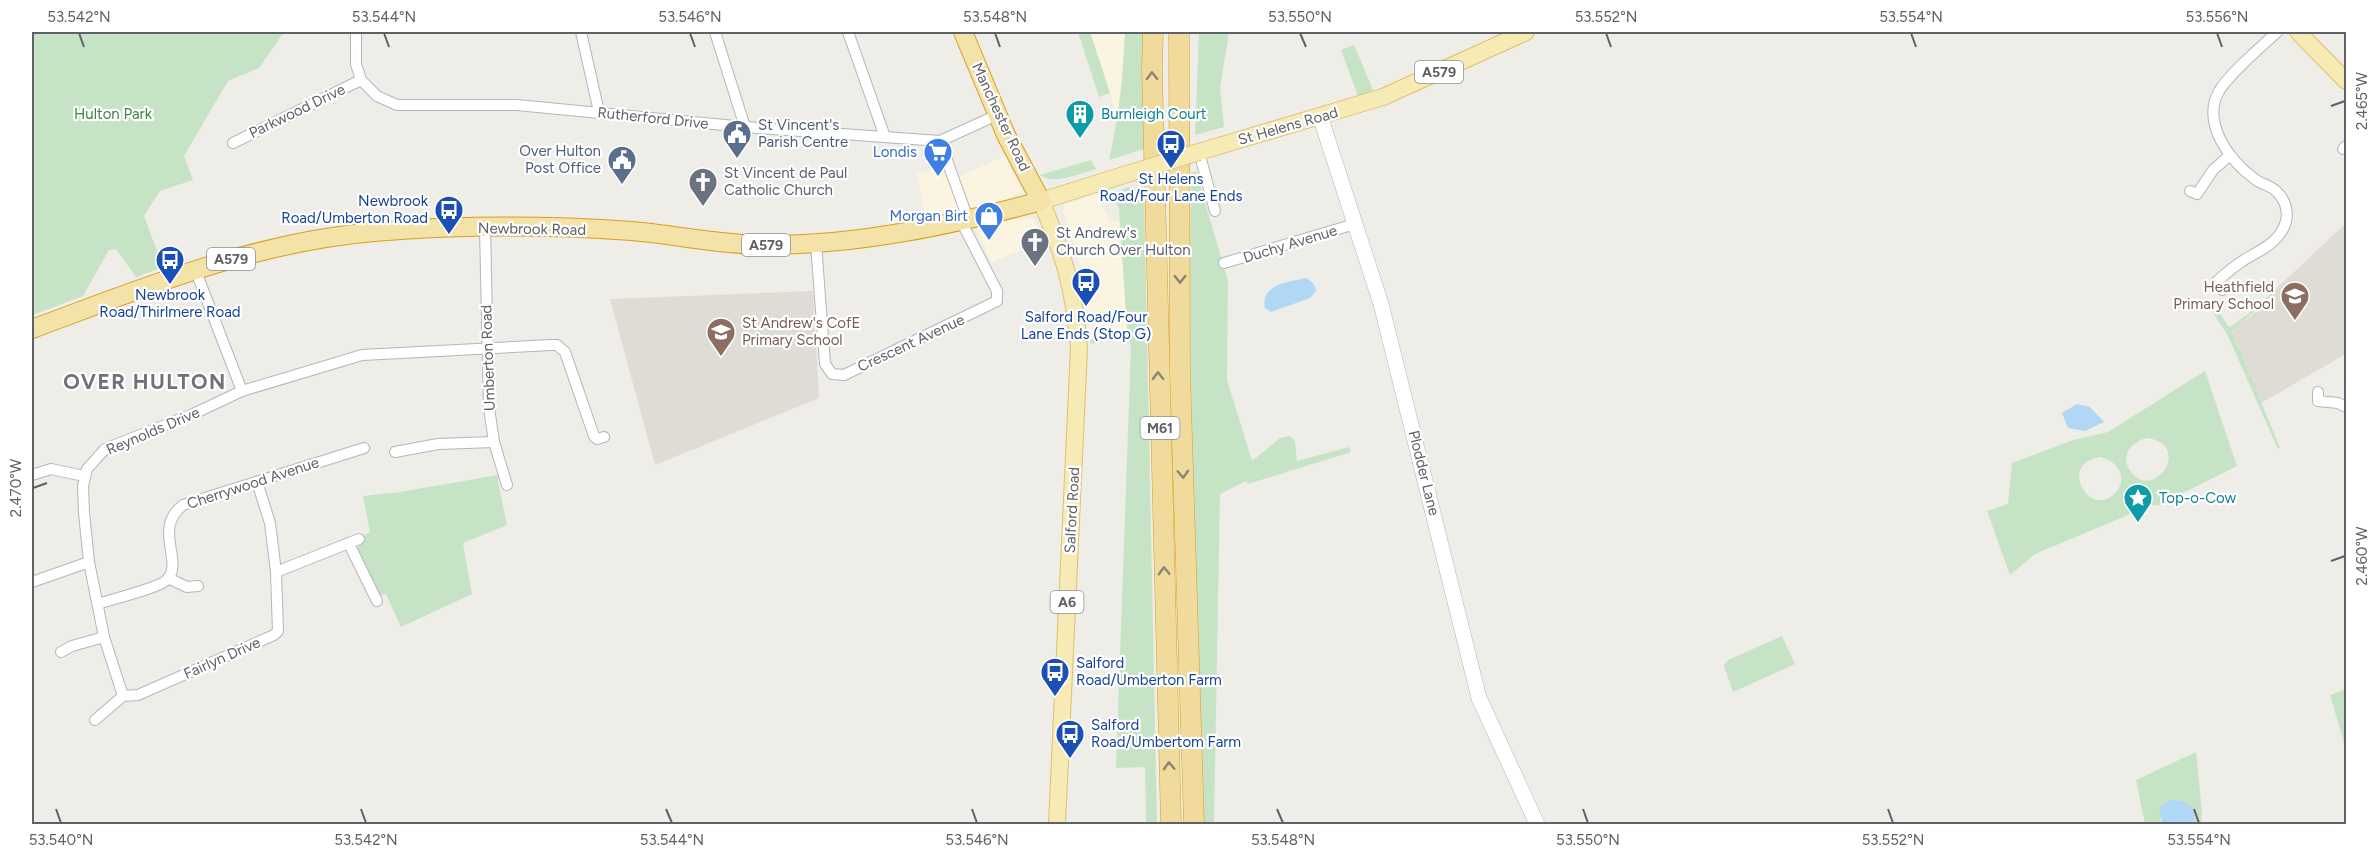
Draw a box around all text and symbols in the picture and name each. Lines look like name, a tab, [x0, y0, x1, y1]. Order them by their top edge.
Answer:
text: 53.542°N	[47, 8, 111, 26]
text: 53.544°N	[352, 8, 416, 26]
text: 53.546°N	[658, 8, 722, 26]
text: 53.548°N	[963, 8, 1027, 26]
text: 53.550°N	[1268, 8, 1332, 26]
text: 53.552°N	[1575, 8, 1637, 26]
text: 53.554°N	[1879, 8, 1943, 26]
text: 53.556°N	[2186, 8, 2248, 26]
street label: Manchester Road	[968, 60, 1034, 174]
road number: A579	[1415, 61, 1463, 83]
text: 2.465°W	[2353, 71, 2371, 130]
one-way arrow	[1146, 72, 1158, 81]
street label: Parkwood Drive	[246, 80, 348, 142]
building icon: Burnleigh Court	[1064, 98, 1096, 140]
street label: Rutherford Drive	[597, 103, 709, 133]
street label: St Helens Road	[1236, 103, 1340, 149]
park label: Hulton Park	[74, 105, 153, 123]
place label: Burnleigh Court	[1101, 105, 1207, 123]
place label: St Vincent's Parish Centre	[758, 116, 848, 151]
public building icon: St Vincent's Parish Centre	[721, 118, 753, 160]
bus stop icon: St Helens Road/Four Lane Ends	[1155, 128, 1187, 170]
supermarket icon: Londis	[922, 136, 954, 178]
place label: Over Hulton Post Office	[519, 142, 601, 177]
place label: Londis	[873, 143, 917, 161]
public building icon: Over Hulton Post Office	[606, 144, 638, 186]
place label: St Vincent de Paul Catholic Church	[724, 164, 847, 199]
church icon: St Vincent de Paul Catholic Church	[687, 166, 719, 208]
place label: St Helens Road/Four Lane Ends	[1099, 170, 1243, 205]
place label: Newbrook Road/Umberton Road	[281, 192, 429, 227]
bus stop icon: Newbrook Road/Umberton Road	[433, 194, 465, 236]
shop icon: Morgan Birt	[973, 200, 1005, 242]
place label: Morgan Birt	[890, 207, 968, 225]
street label: Newbrook Road	[478, 219, 586, 239]
street label: Duchy Avenue	[1241, 221, 1339, 267]
place label: St Andrew's Church Over Hulton	[1056, 224, 1191, 259]
church icon: St Andrew's Church Over Hulton	[1019, 226, 1051, 268]
road number: A579	[742, 234, 790, 256]
bus stop icon: Newbrook Road/Thirlmere Road	[154, 244, 186, 286]
road number: A579	[207, 248, 255, 270]
bus stop icon: Salford Road/Four Lane Ends (Stop G)	[1070, 266, 1102, 308]
one-way arrow	[1173, 274, 1186, 283]
place label: Heathfield Primary School	[2173, 278, 2274, 313]
school or university icon: Heathfield Primary School	[2279, 280, 2311, 322]
place label: Newbrook Road/Thirlmere Road	[99, 286, 241, 321]
street label: Umberton Road	[477, 305, 499, 411]
place label: Salford Road/Four Lane Ends (Stop G)	[1021, 308, 1151, 343]
street label: Crescent Avenue	[855, 310, 967, 376]
place label: St Andrew's CofE Primary School	[742, 314, 860, 349]
school or university icon: St Andrew's CofE Primary School	[705, 316, 737, 358]
district label: OVER HULTON	[63, 369, 227, 394]
one-way arrow	[1152, 372, 1164, 381]
street label: Reynolds Drive	[104, 403, 202, 459]
road number: M61	[1140, 417, 1180, 439]
street label: Plodder Lane	[1405, 428, 1443, 518]
street label: Cherrywood Avenue	[185, 453, 321, 513]
text: 2.470°W	[7, 458, 25, 517]
street label: Salford Road	[1061, 466, 1083, 554]
one-way arrow	[1177, 469, 1190, 478]
place icon: Top-o-Cow	[2122, 482, 2154, 524]
place label: Top-o-Cow	[2159, 489, 2236, 507]
text: 2.460°W	[2353, 526, 2371, 585]
one-way arrow	[1157, 567, 1170, 576]
road number: A6	[1050, 591, 1084, 613]
street label: Fairlyn Drive	[181, 633, 263, 683]
place label: Salford Road/Umberton Farm	[1076, 654, 1222, 689]
bus stop icon: Salford Road/Umberton Farm	[1039, 656, 1071, 698]
place label: Salford Road/Umbertom Farm	[1091, 716, 1241, 751]
bus stop icon: Salford Road/Umbertom Farm	[1054, 718, 1086, 760]
one-way arrow	[1163, 762, 1176, 771]
text: 53.540°N	[29, 831, 93, 849]
text: 53.542°N	[334, 831, 398, 849]
text: 53.544°N	[640, 831, 704, 849]
text: 53.546°N	[945, 831, 1009, 849]
text: 53.548°N	[1251, 831, 1315, 849]
text: 53.550°N	[1556, 831, 1620, 849]
text: 53.552°N	[1862, 831, 1924, 849]
text: 53.554°N	[2167, 831, 2231, 849]

